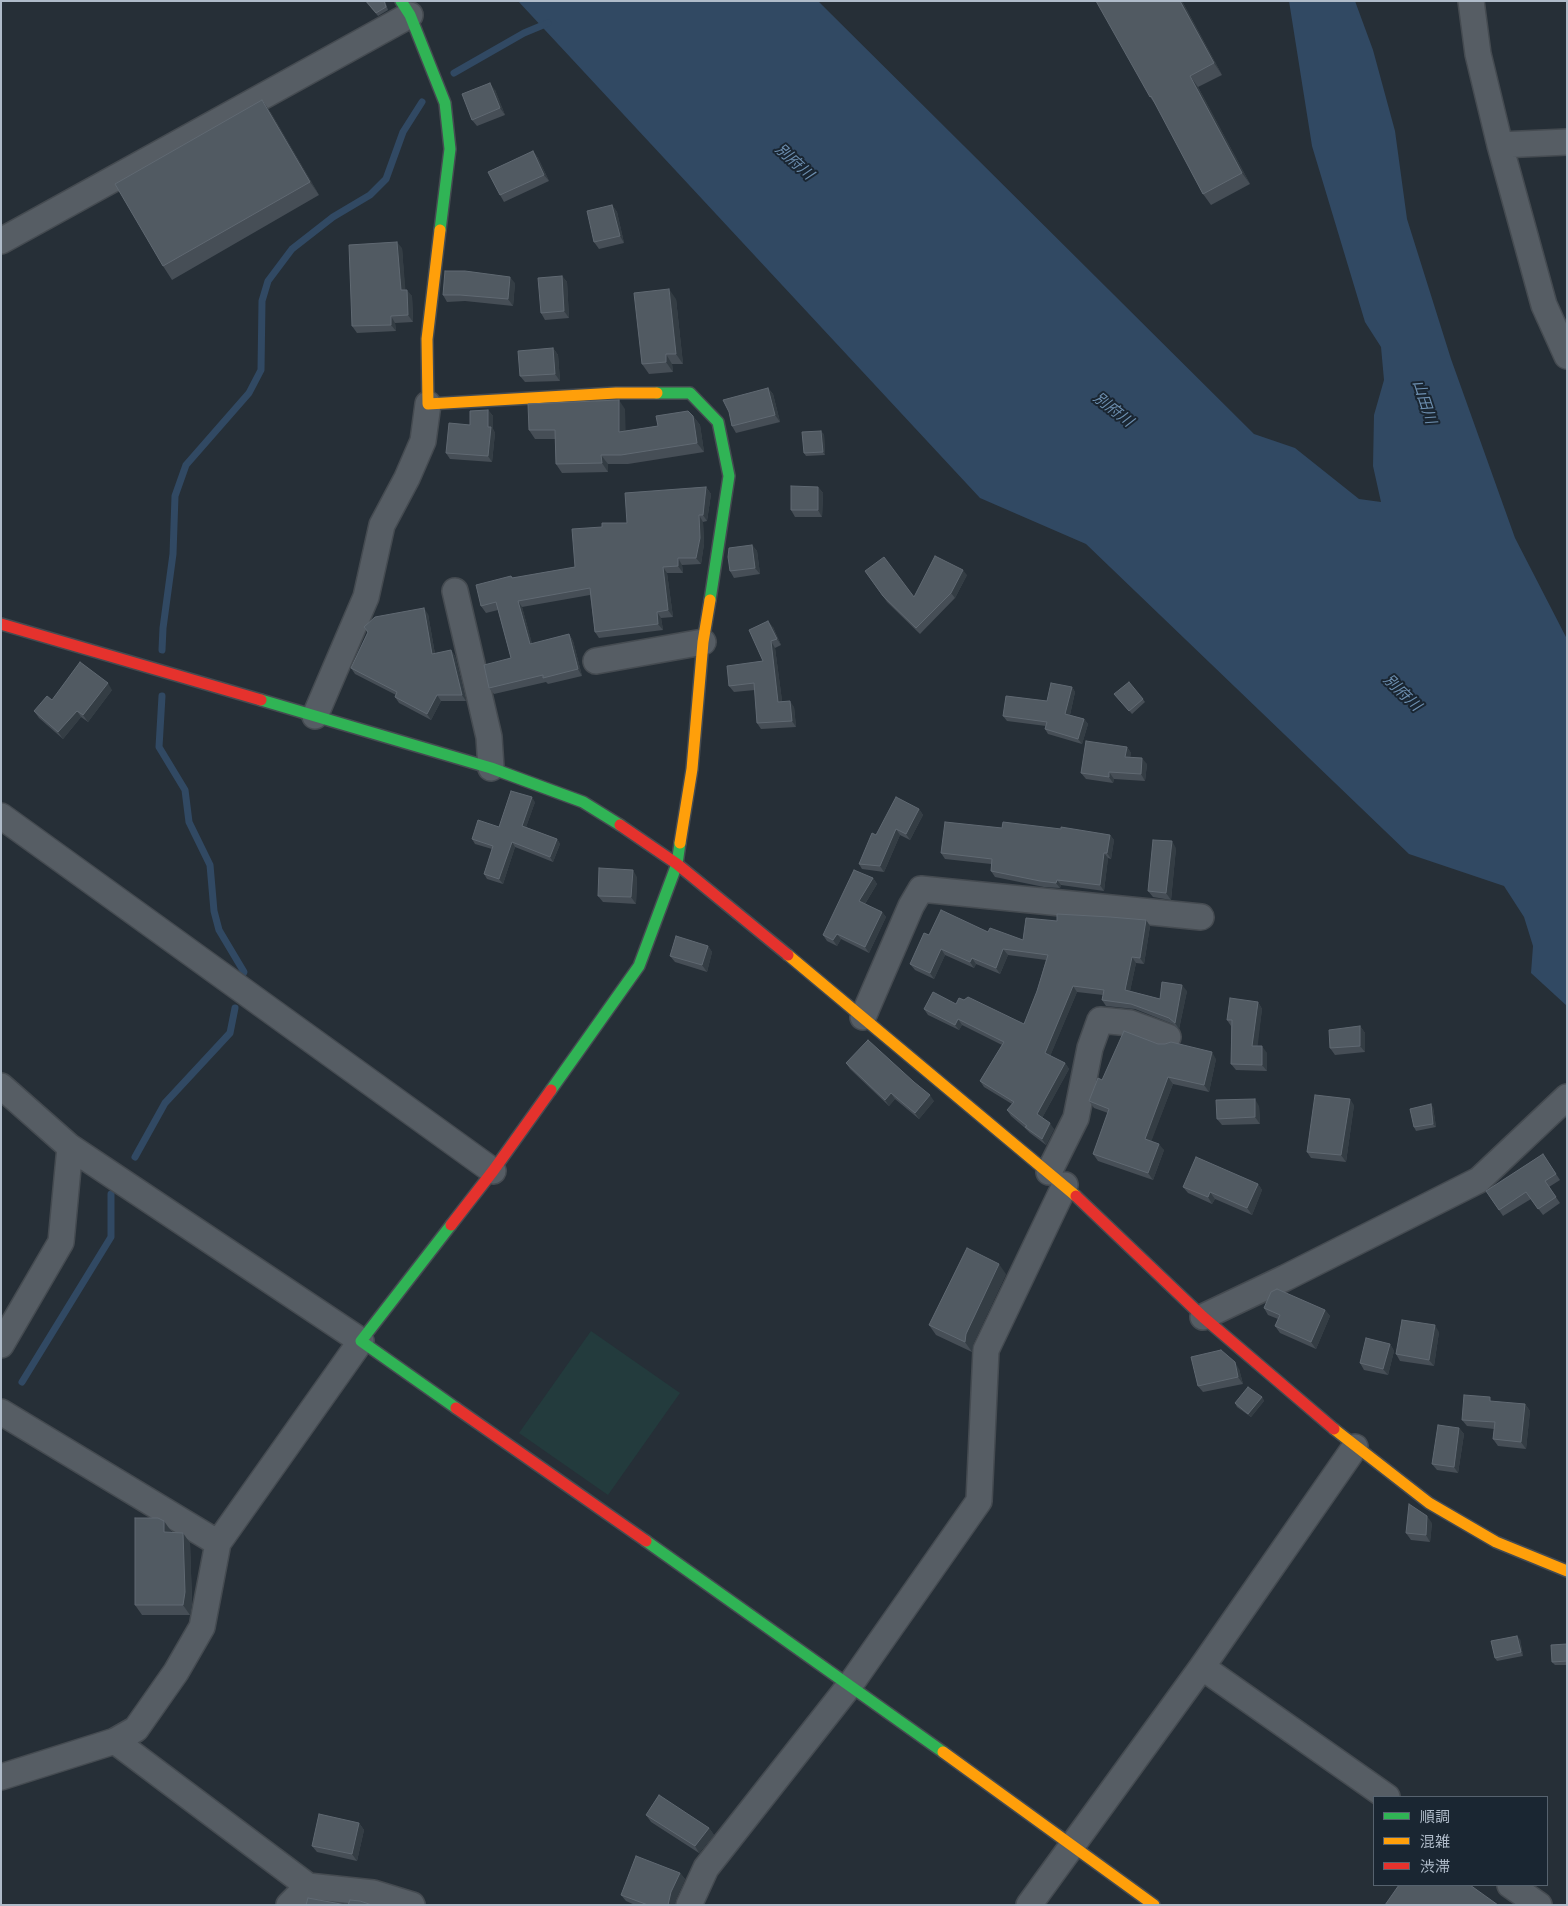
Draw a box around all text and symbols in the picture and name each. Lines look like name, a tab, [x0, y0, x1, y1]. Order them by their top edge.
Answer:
water label: 別府川	[771, 140, 817, 184]
water label: 山田川	[1408, 378, 1440, 426]
water label: 別府川	[1090, 389, 1136, 431]
water label: 別府川	[1380, 671, 1424, 715]
legend	[1373, 1796, 1548, 1886]
text: 順調	[1420, 1807, 1450, 1826]
text: 混雑	[1420, 1832, 1450, 1851]
text: 渋滞	[1420, 1857, 1450, 1876]

